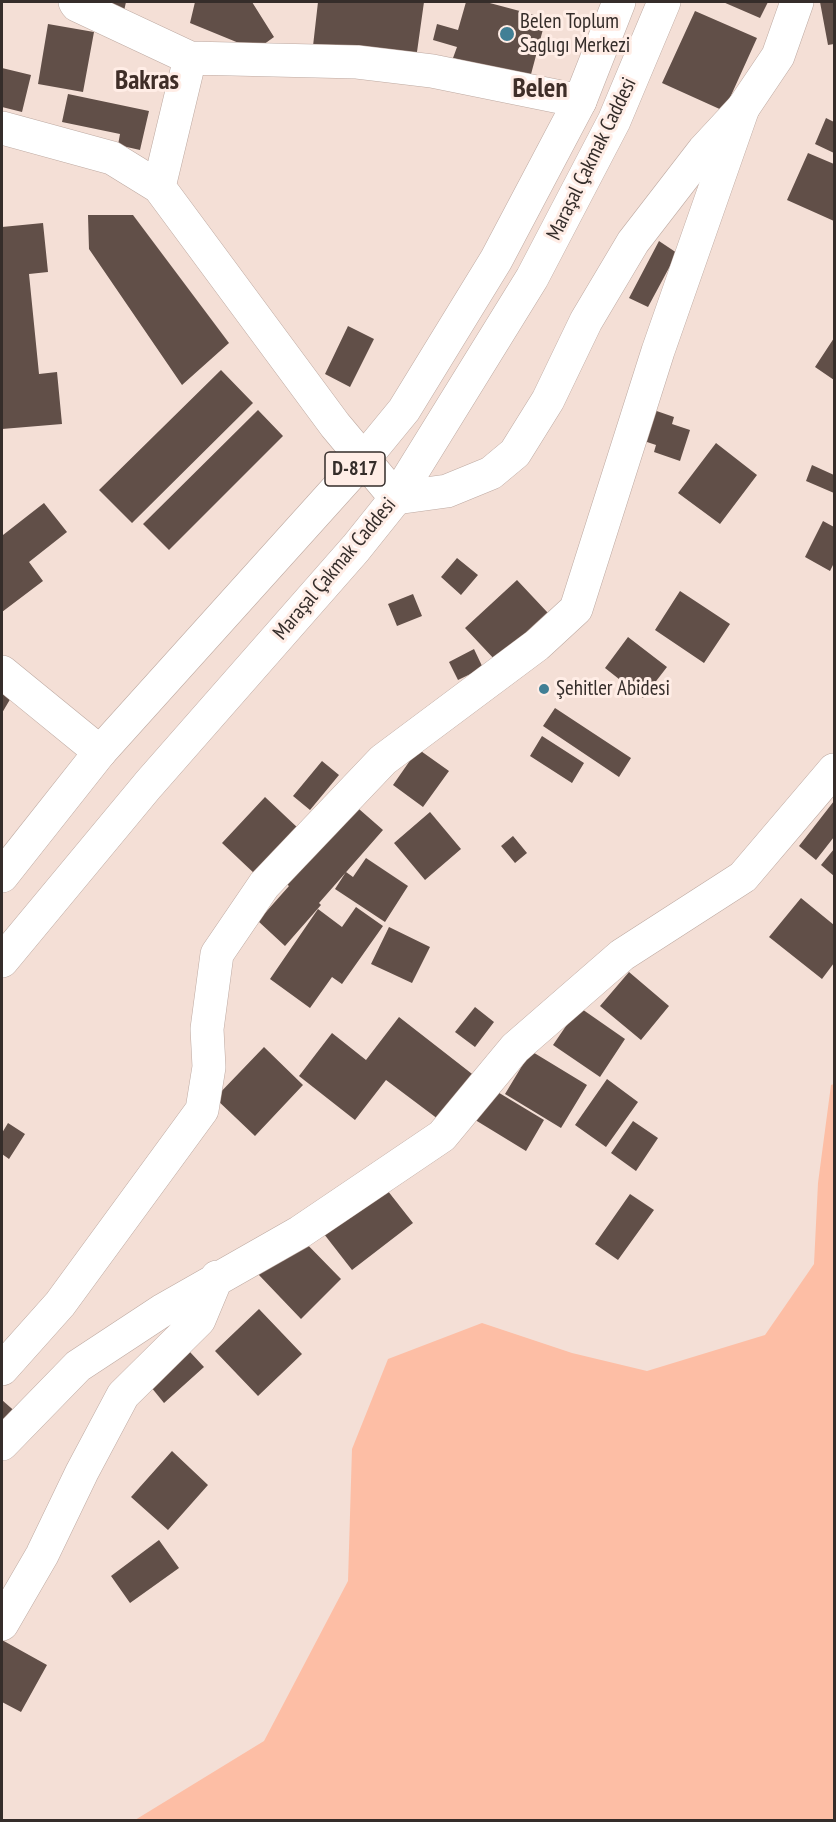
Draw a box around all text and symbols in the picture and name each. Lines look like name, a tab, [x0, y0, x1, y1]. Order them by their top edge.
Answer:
place label: Belen Toplum Saglıgı Merkezi	[520, 9, 630, 59]
marker: Belen Toplum Saglıgı Merkezi	[498, 25, 516, 43]
district label: Bakras	[115, 65, 179, 97]
district label: Belen	[512, 73, 568, 105]
street label: Maraşal Çakmak Caddesi	[542, 74, 642, 244]
road number: D-817	[325, 452, 385, 486]
street label: Maraşal Çakmak Caddesi	[268, 493, 402, 645]
place label: Şehitler Abidesi	[556, 676, 670, 702]
marker: Şehitler Abidesi	[537, 682, 551, 696]

